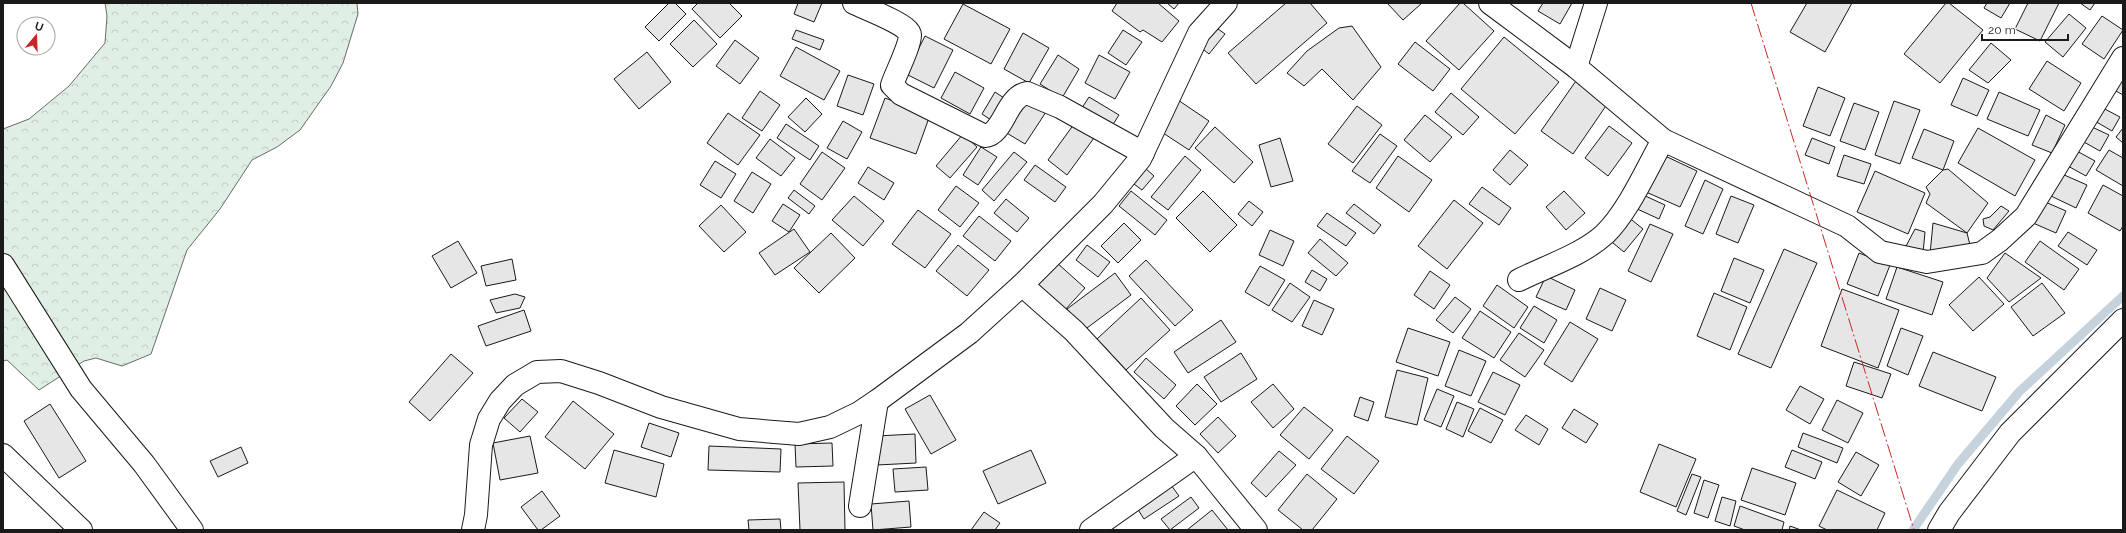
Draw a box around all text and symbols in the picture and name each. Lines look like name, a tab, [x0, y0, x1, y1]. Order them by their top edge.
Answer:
north arrow	[16, 16, 56, 56]
scale bar	[1982, 16, 2068, 42]
text: U	[33, 20, 45, 35]
text: 20 m	[1988, 23, 2016, 37]

